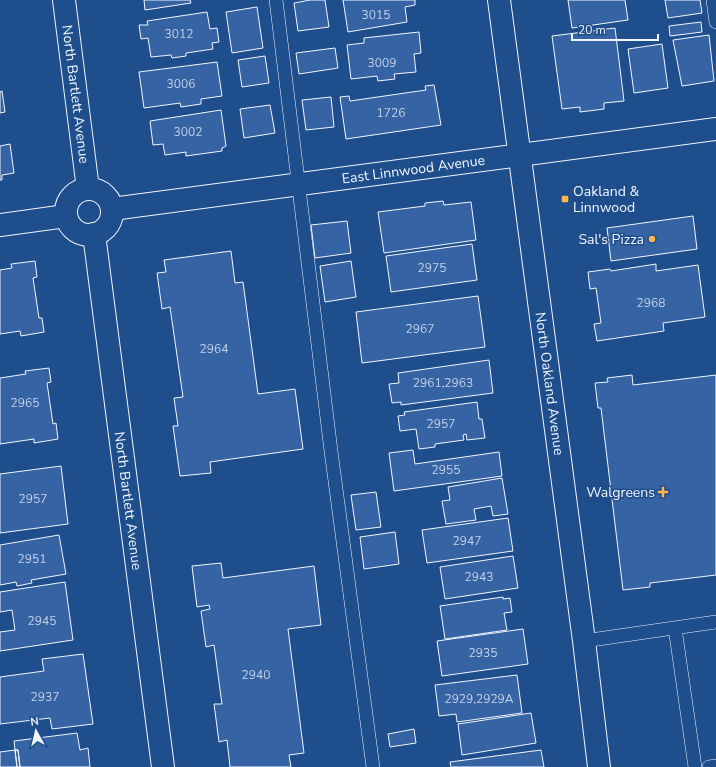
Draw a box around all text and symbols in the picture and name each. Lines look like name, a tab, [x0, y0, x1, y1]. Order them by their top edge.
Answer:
house number: 3015	[362, 7, 390, 23]
scale bar	[572, 16, 658, 42]
text: 20 m	[578, 22, 606, 38]
street label: North Bartlett Avenue	[58, 24, 94, 165]
house number: 3012	[165, 26, 193, 42]
house number: 3009	[368, 55, 396, 71]
house number: 3006	[167, 76, 195, 92]
house number: 1726	[377, 105, 405, 121]
house number: 3002	[174, 124, 202, 140]
street label: East Linnwood Avenue	[341, 150, 486, 188]
place label: Oakland & Linnwood	[573, 182, 639, 217]
marker: Oakland & Linnwood	[560, 194, 570, 204]
place label: Sal's Pizza	[578, 230, 644, 249]
marker: Sal's Pizza	[647, 234, 657, 244]
house number: 2975	[418, 260, 446, 276]
house number: 2968	[637, 295, 665, 311]
street label: North Oakland Avenue	[531, 311, 569, 456]
house number: 2967	[406, 321, 434, 337]
house number: 2964	[200, 341, 228, 357]
house number: 2961,2963	[413, 375, 473, 391]
house number: 2965	[11, 395, 39, 411]
house number: 2957	[427, 416, 455, 432]
street label: North Bartlett Avenue	[110, 430, 147, 571]
house number: 2955	[432, 462, 460, 478]
place label: Walgreens	[586, 483, 655, 502]
marker: Walgreens	[658, 487, 668, 497]
house number: 2957	[19, 491, 47, 507]
house number: 2947	[453, 533, 481, 549]
house number: 2951	[18, 551, 46, 567]
house number: 2943	[465, 569, 493, 585]
house number: 2945	[28, 613, 56, 629]
house number: 2935	[469, 645, 497, 661]
house number: 2940	[242, 667, 270, 683]
house number: 2937	[31, 689, 59, 705]
house number: 2929,2929A	[444, 691, 514, 707]
north arrow	[16, 711, 56, 751]
text: N	[30, 714, 40, 730]

